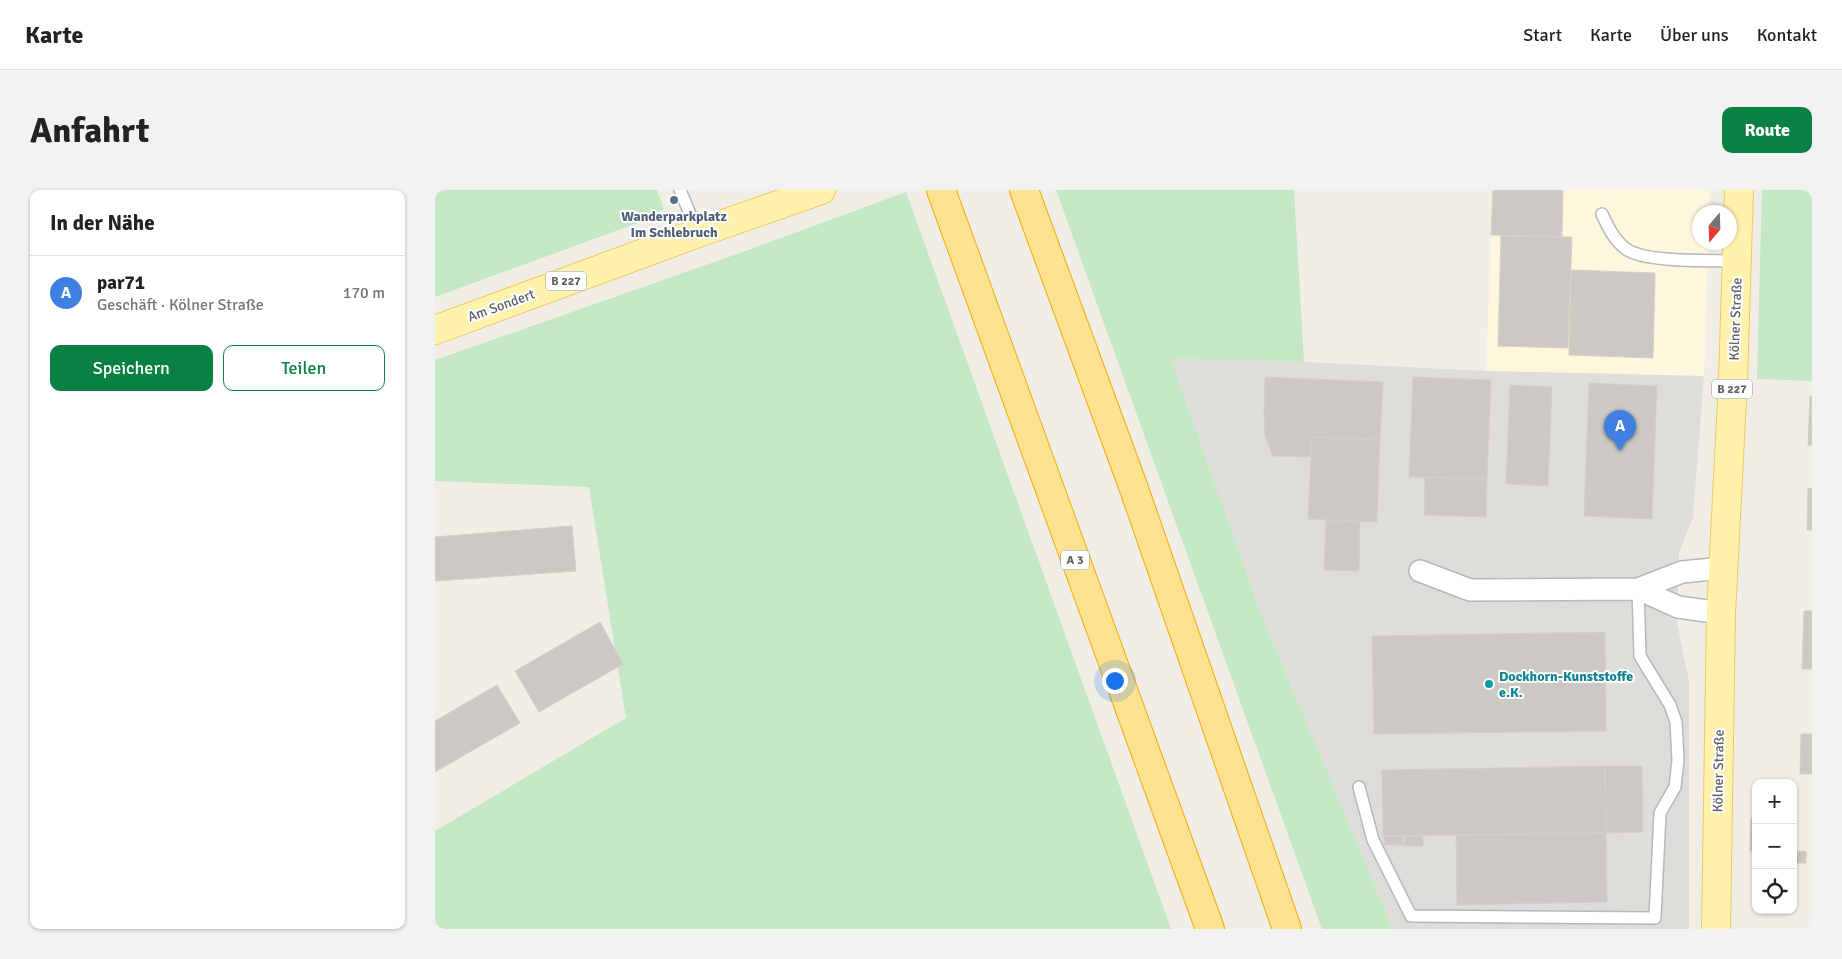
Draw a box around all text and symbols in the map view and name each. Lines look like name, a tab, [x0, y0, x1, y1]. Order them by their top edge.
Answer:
text: Karte	[25, 20, 83, 50]
text: Start	[1523, 24, 1562, 46]
text: Karte	[1590, 24, 1632, 46]
text: Über uns	[1660, 24, 1729, 46]
text: Kontakt	[1757, 24, 1817, 46]
button: Route	[1722, 107, 1812, 153]
text: Anfahrt	[30, 109, 149, 152]
marker: Wanderparkplatz Im Schlebruch	[668, 194, 680, 206]
north arrow	[1692, 205, 1737, 250]
place label: Wanderparkplatz Im Schlebruch	[621, 208, 727, 241]
text: In der Nähe	[50, 210, 155, 236]
text: par71	[97, 271, 145, 295]
road number: B 227	[546, 272, 586, 290]
street label: Kölner Straße	[1726, 277, 1745, 361]
text: A	[61, 283, 71, 303]
text: 170 m	[343, 283, 385, 303]
street label: Am Sondert	[465, 285, 537, 325]
text: Geschäft · Kölner Straße	[97, 295, 264, 315]
button: Speichern	[50, 345, 213, 391]
button: Teilen	[223, 345, 385, 391]
road number: B 227	[1712, 380, 1752, 398]
pin: A	[1604, 410, 1636, 451]
road number: A 3	[1061, 550, 1089, 570]
your location	[1102, 668, 1128, 694]
place label: Dockhorn-Kunststoffe e.K.	[1499, 668, 1633, 701]
marker: Dockhorn-Kunststoffe e.K.	[1483, 678, 1495, 690]
street label: Kölner Straße	[1709, 729, 1728, 813]
map controls	[1752, 779, 1797, 914]
button: +	[1752, 779, 1797, 824]
button: −	[1752, 824, 1797, 869]
button: locate	[1752, 869, 1797, 914]

